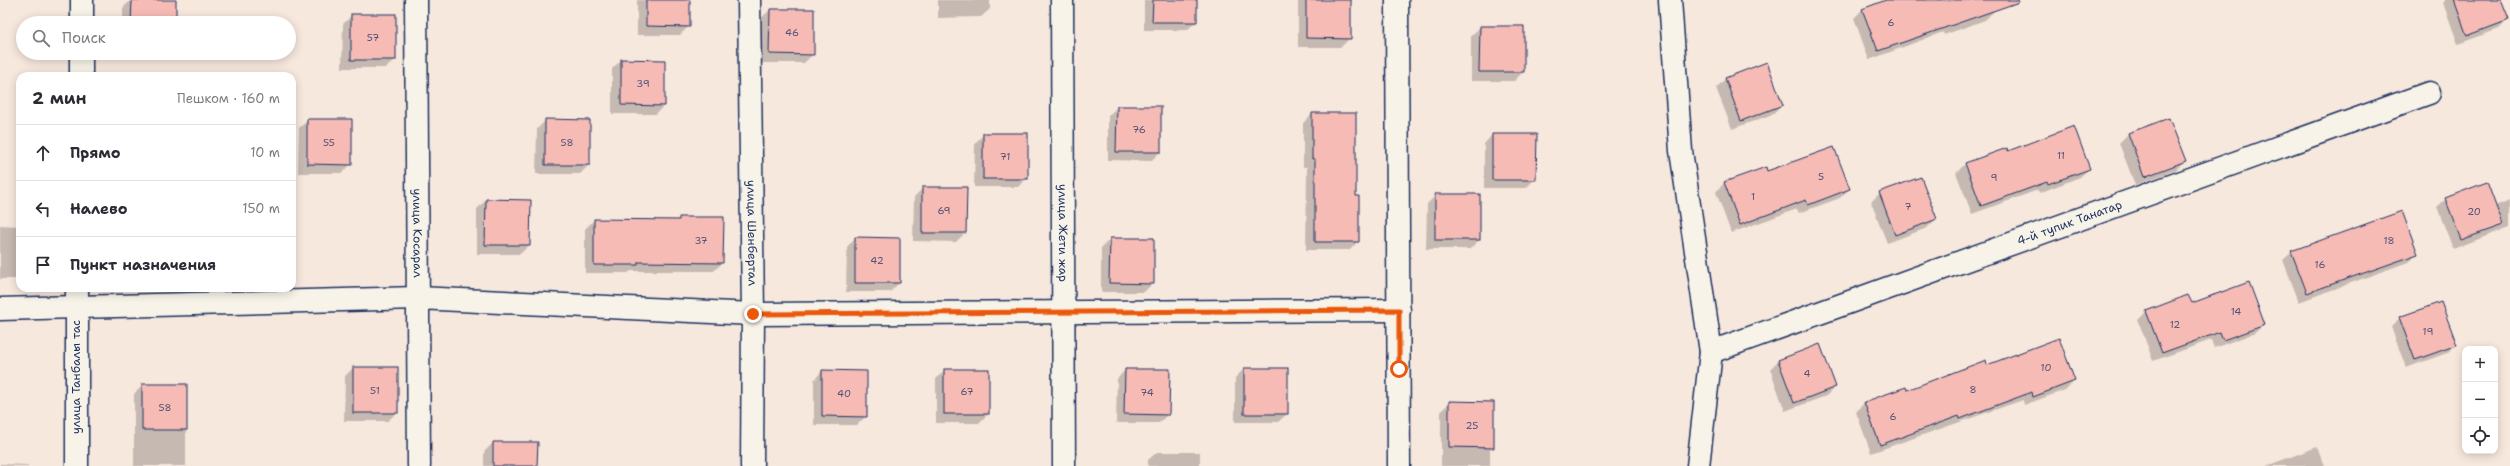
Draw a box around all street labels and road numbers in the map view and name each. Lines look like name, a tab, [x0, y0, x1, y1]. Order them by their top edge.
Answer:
street label: улица Шенбертал	[743, 180, 761, 286]
street label: улица Жети жар	[1055, 184, 1071, 282]
street label: улица Косарал	[409, 188, 426, 278]
street label: 4-й тупик Танатар	[2015, 196, 2124, 249]
street label: улица Танбалы тас	[68, 320, 84, 434]

